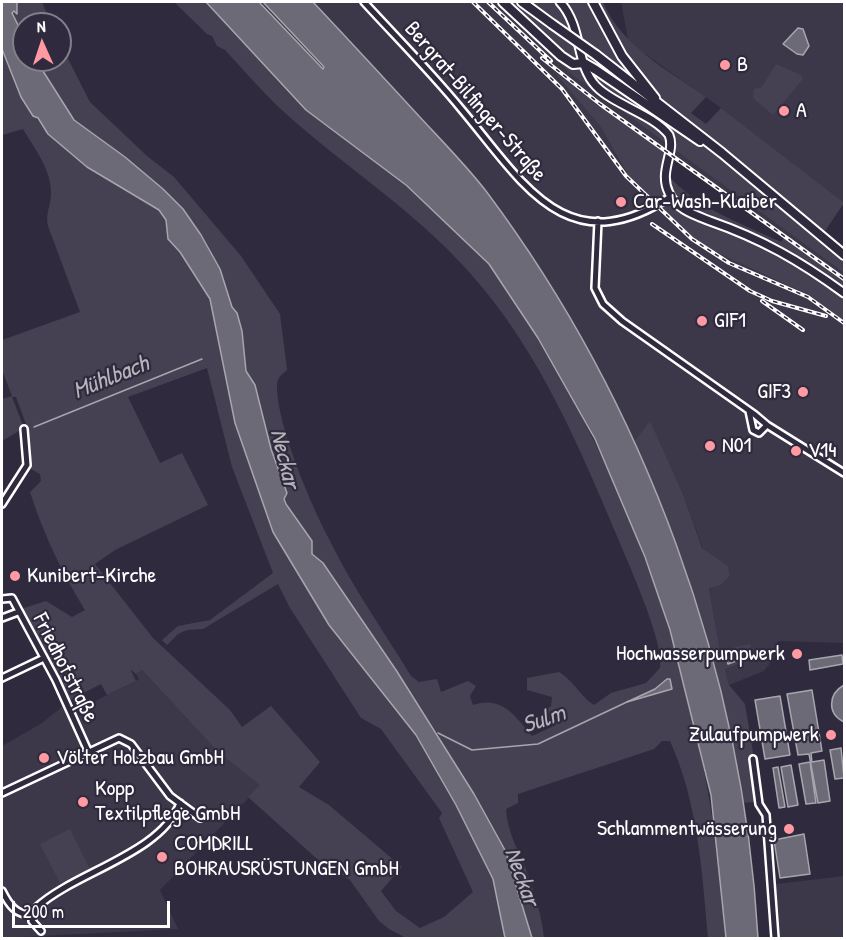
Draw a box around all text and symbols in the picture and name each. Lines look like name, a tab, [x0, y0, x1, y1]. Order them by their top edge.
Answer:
north arrow	[12, 12, 72, 72]
text: N	[36, 15, 46, 37]
street label: Bergrat-Bilfinger-Straße	[398, 17, 552, 187]
place label: B	[737, 52, 748, 78]
marker: B	[718, 58, 732, 72]
place label: A	[796, 98, 807, 124]
marker: A	[777, 104, 791, 118]
place label: Car-Wash-Klaiber	[633, 189, 777, 215]
marker: Car-Wash-Klaiber	[614, 195, 628, 209]
place label: GIF1	[714, 308, 746, 334]
marker: GIF1	[695, 314, 709, 328]
water label: Mühlbach	[69, 350, 153, 406]
place label: GIF3	[757, 379, 791, 405]
marker: GIF3	[796, 385, 810, 399]
water label: Neckar	[263, 426, 305, 492]
place label: N01	[722, 433, 752, 459]
place label: V14	[808, 438, 837, 464]
marker: N01	[703, 439, 717, 453]
marker: V14	[789, 444, 803, 458]
place label: Kunibert-Kirche	[27, 563, 156, 589]
marker: Kunibert-Kirche	[8, 569, 22, 583]
street label: Friedhofstraße	[26, 609, 104, 727]
place label: Hochwasserpumpwerk	[616, 641, 785, 667]
marker: Hochwasserpumpwerk	[790, 647, 804, 661]
water label: Sulm	[519, 699, 569, 741]
place label: Zulaufpumpwerk	[689, 722, 819, 748]
marker: Zulaufpumpwerk	[824, 728, 838, 742]
place label: Völter Holzbau GmbH	[56, 745, 224, 771]
marker: Völter Holzbau GmbH	[37, 751, 51, 765]
place label: Kopp Textilpflege GmbH	[95, 776, 240, 828]
marker: Kopp Textilpflege GmbH	[76, 795, 90, 809]
place label: Schlammentwässerung	[597, 816, 777, 842]
marker: Schlammentwässerung	[782, 822, 796, 836]
place label: COMDRILL BOHRAUSRÜSTUNGEN GmbH	[174, 831, 399, 882]
water label: Neckar	[497, 844, 545, 910]
marker: COMDRILL BOHRAUSRÜSTUNGEN GmbH	[155, 850, 169, 864]
scale bar	[15, 889, 172, 927]
text: 200 m	[23, 899, 64, 924]

